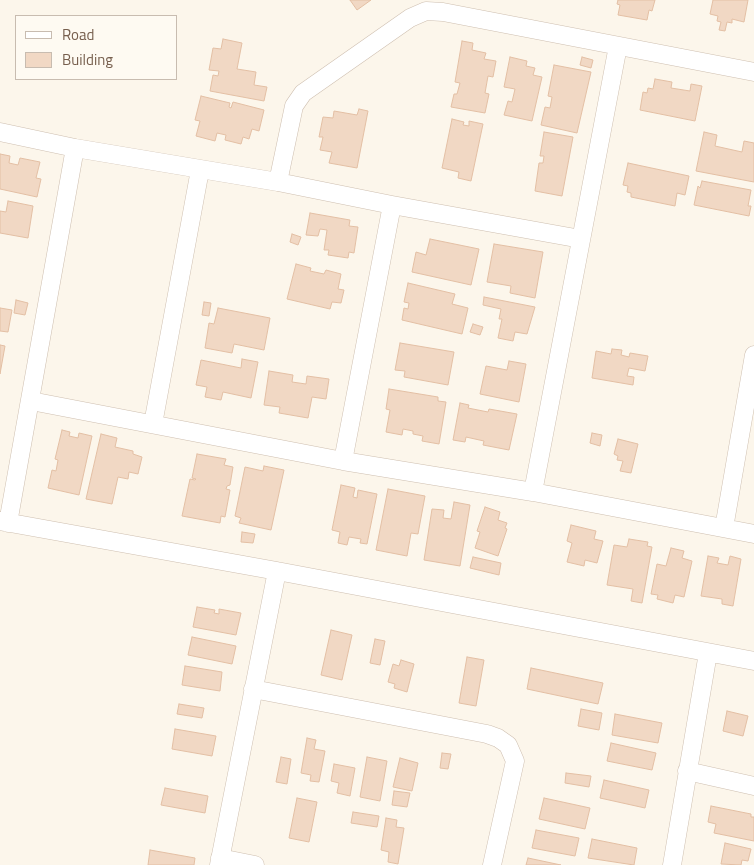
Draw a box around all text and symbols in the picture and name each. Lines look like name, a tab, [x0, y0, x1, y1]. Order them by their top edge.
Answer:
legend	[15, 15, 178, 80]
text: Road	[62, 23, 94, 46]
text: Building	[62, 48, 113, 71]

